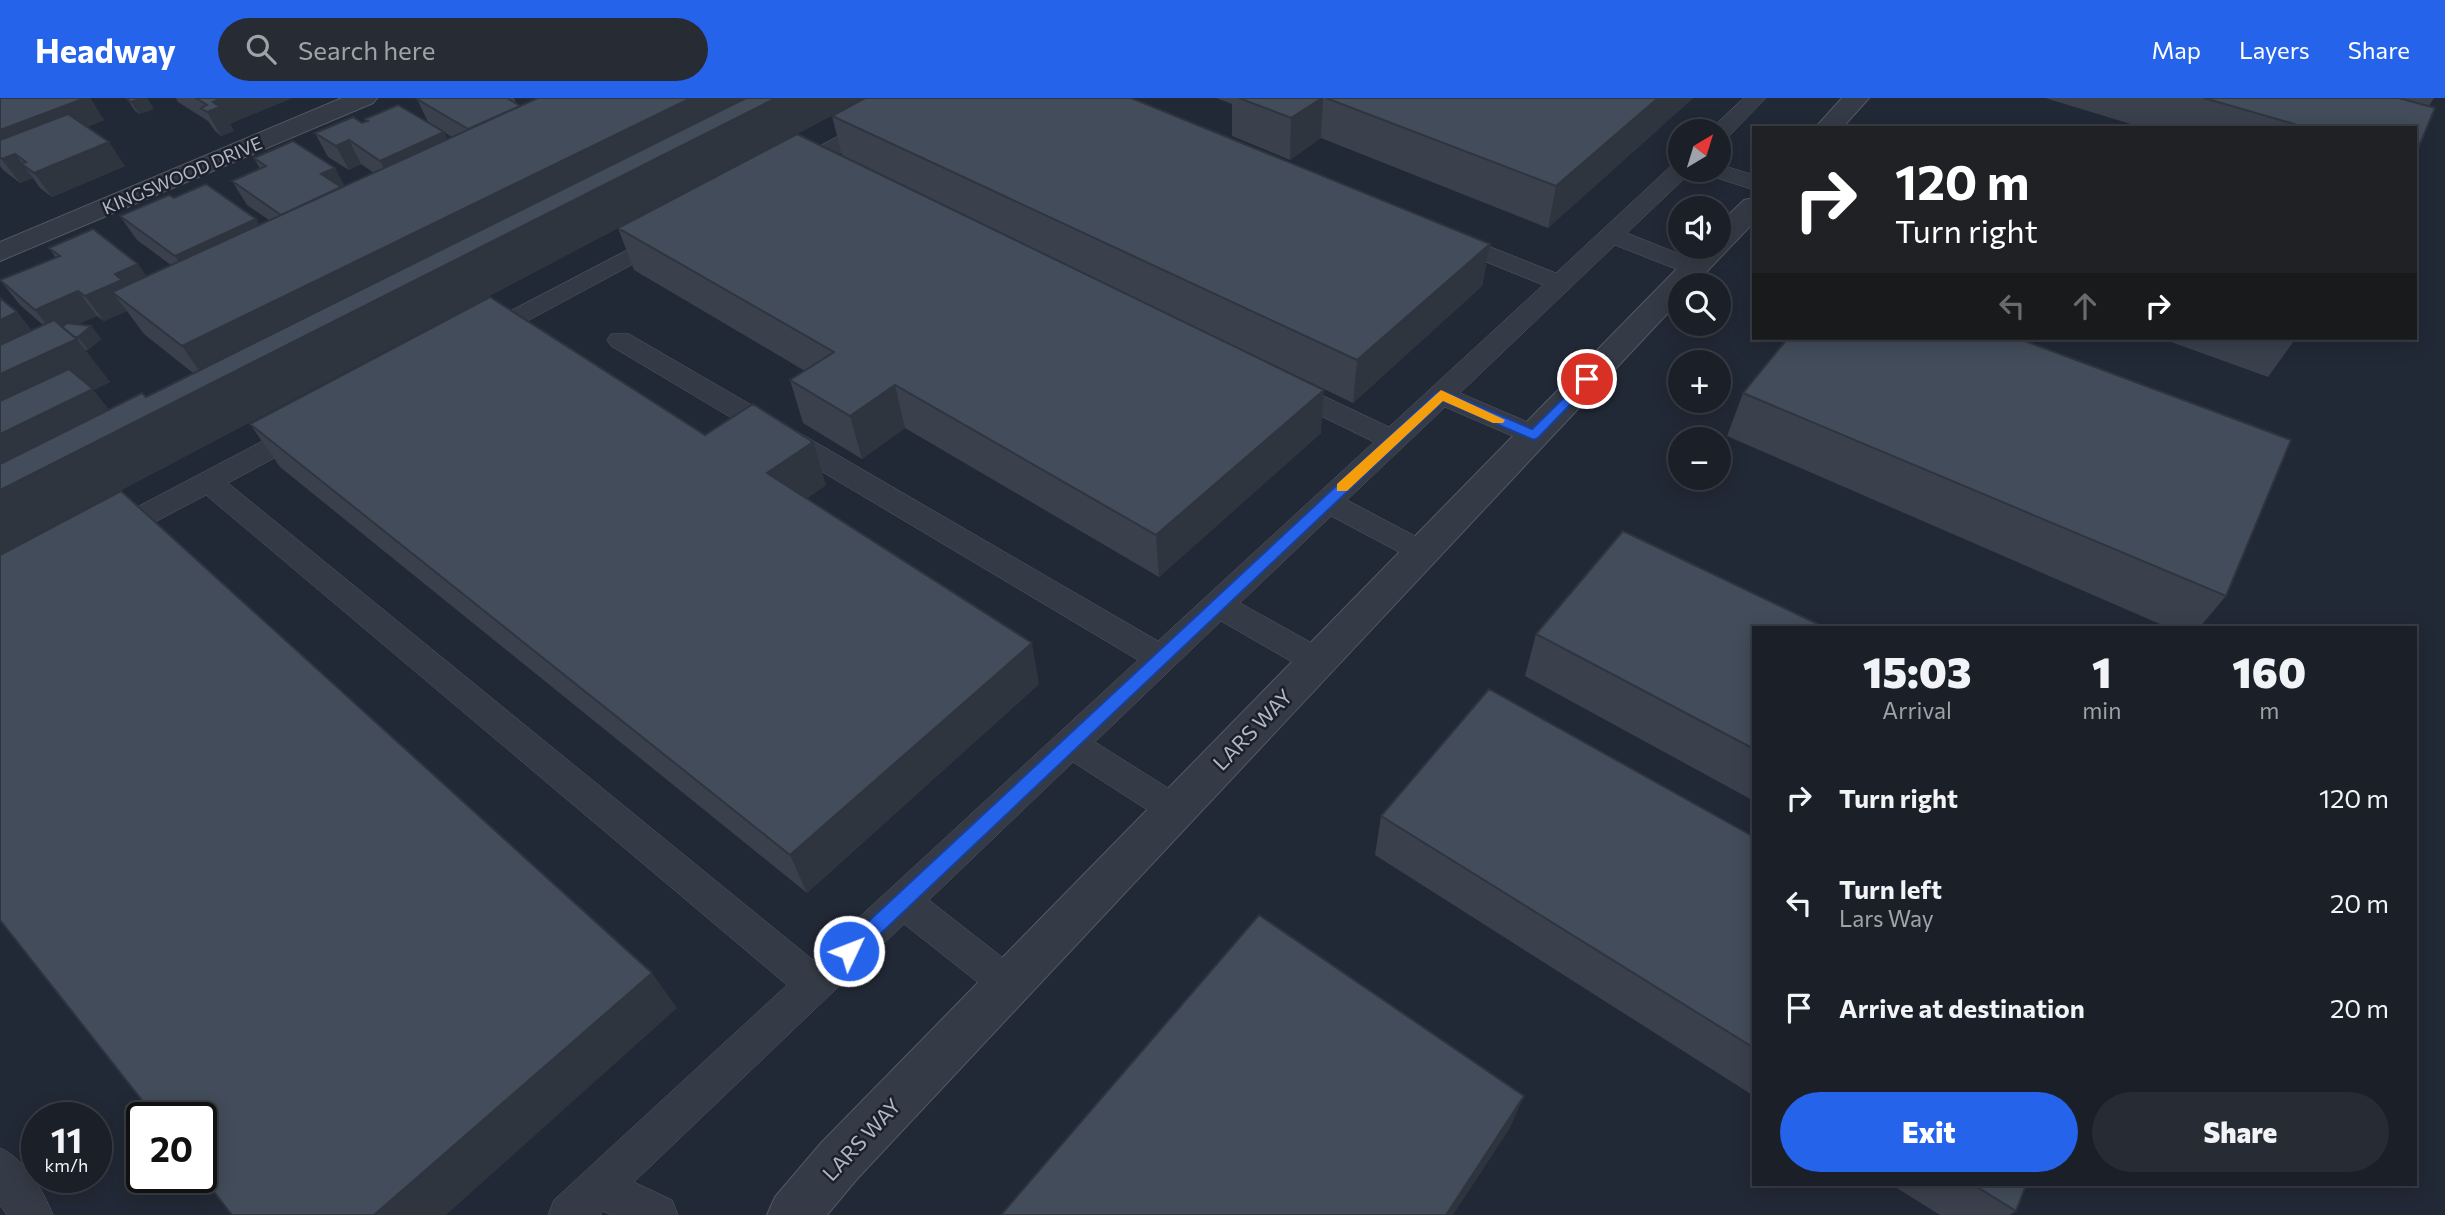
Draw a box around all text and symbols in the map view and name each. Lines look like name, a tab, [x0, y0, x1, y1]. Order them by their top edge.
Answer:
search box	[218, 18, 708, 81]
text: Headway	[35, 29, 176, 70]
icon: search	[242, 30, 280, 68]
text: Search here	[298, 34, 436, 65]
text: Map	[2152, 35, 2201, 64]
text: Layers	[2239, 35, 2310, 64]
text: Share	[2348, 35, 2410, 64]
north arrow	[1668, 119, 1731, 182]
map controls	[1668, 119, 1731, 490]
street label: KINGSWOOD DRIVE	[99, 131, 265, 219]
text: 120 m	[1895, 150, 2029, 210]
icon: right	[1780, 154, 1871, 245]
button: sound	[1668, 196, 1731, 259]
text: Turn right	[1895, 210, 2038, 250]
button: search	[1668, 273, 1731, 336]
icon: left	[1993, 287, 2031, 325]
icon: ahead	[2066, 287, 2104, 325]
icon: right	[2139, 287, 2177, 325]
pin	[1557, 349, 1617, 409]
button: +	[1668, 350, 1731, 413]
icon: arrive	[1568, 360, 1606, 398]
button: −	[1668, 427, 1731, 490]
text: 15:03	[1863, 645, 1971, 697]
text: 1	[2092, 645, 2112, 697]
text: 160	[2232, 645, 2306, 697]
street label: LARS WAY	[1207, 683, 1297, 775]
text: Arrival	[1882, 696, 1952, 724]
text: min	[2082, 696, 2121, 724]
text: m	[2259, 696, 2279, 724]
icon: right	[1780, 779, 1818, 817]
text: Turn right	[1839, 782, 1958, 813]
text: 120 m	[2319, 782, 2389, 813]
text: Turn left	[1839, 873, 1942, 904]
icon: left	[1780, 884, 1818, 922]
text: 20 m	[2330, 887, 2389, 918]
text: Lars Way	[1839, 904, 1934, 932]
position arrow	[812, 914, 886, 988]
icon: arrive	[1780, 989, 1818, 1027]
text: Arrive at destination	[1839, 992, 2085, 1023]
text: 20 m	[2330, 992, 2389, 1023]
button: Exit	[1780, 1092, 2078, 1172]
button: Share	[2092, 1092, 2389, 1172]
street label: LARS WAY	[817, 1093, 906, 1185]
speed limit sign: 20	[126, 1102, 217, 1193]
text: 11	[51, 1117, 82, 1160]
text: km/h	[45, 1154, 88, 1176]

